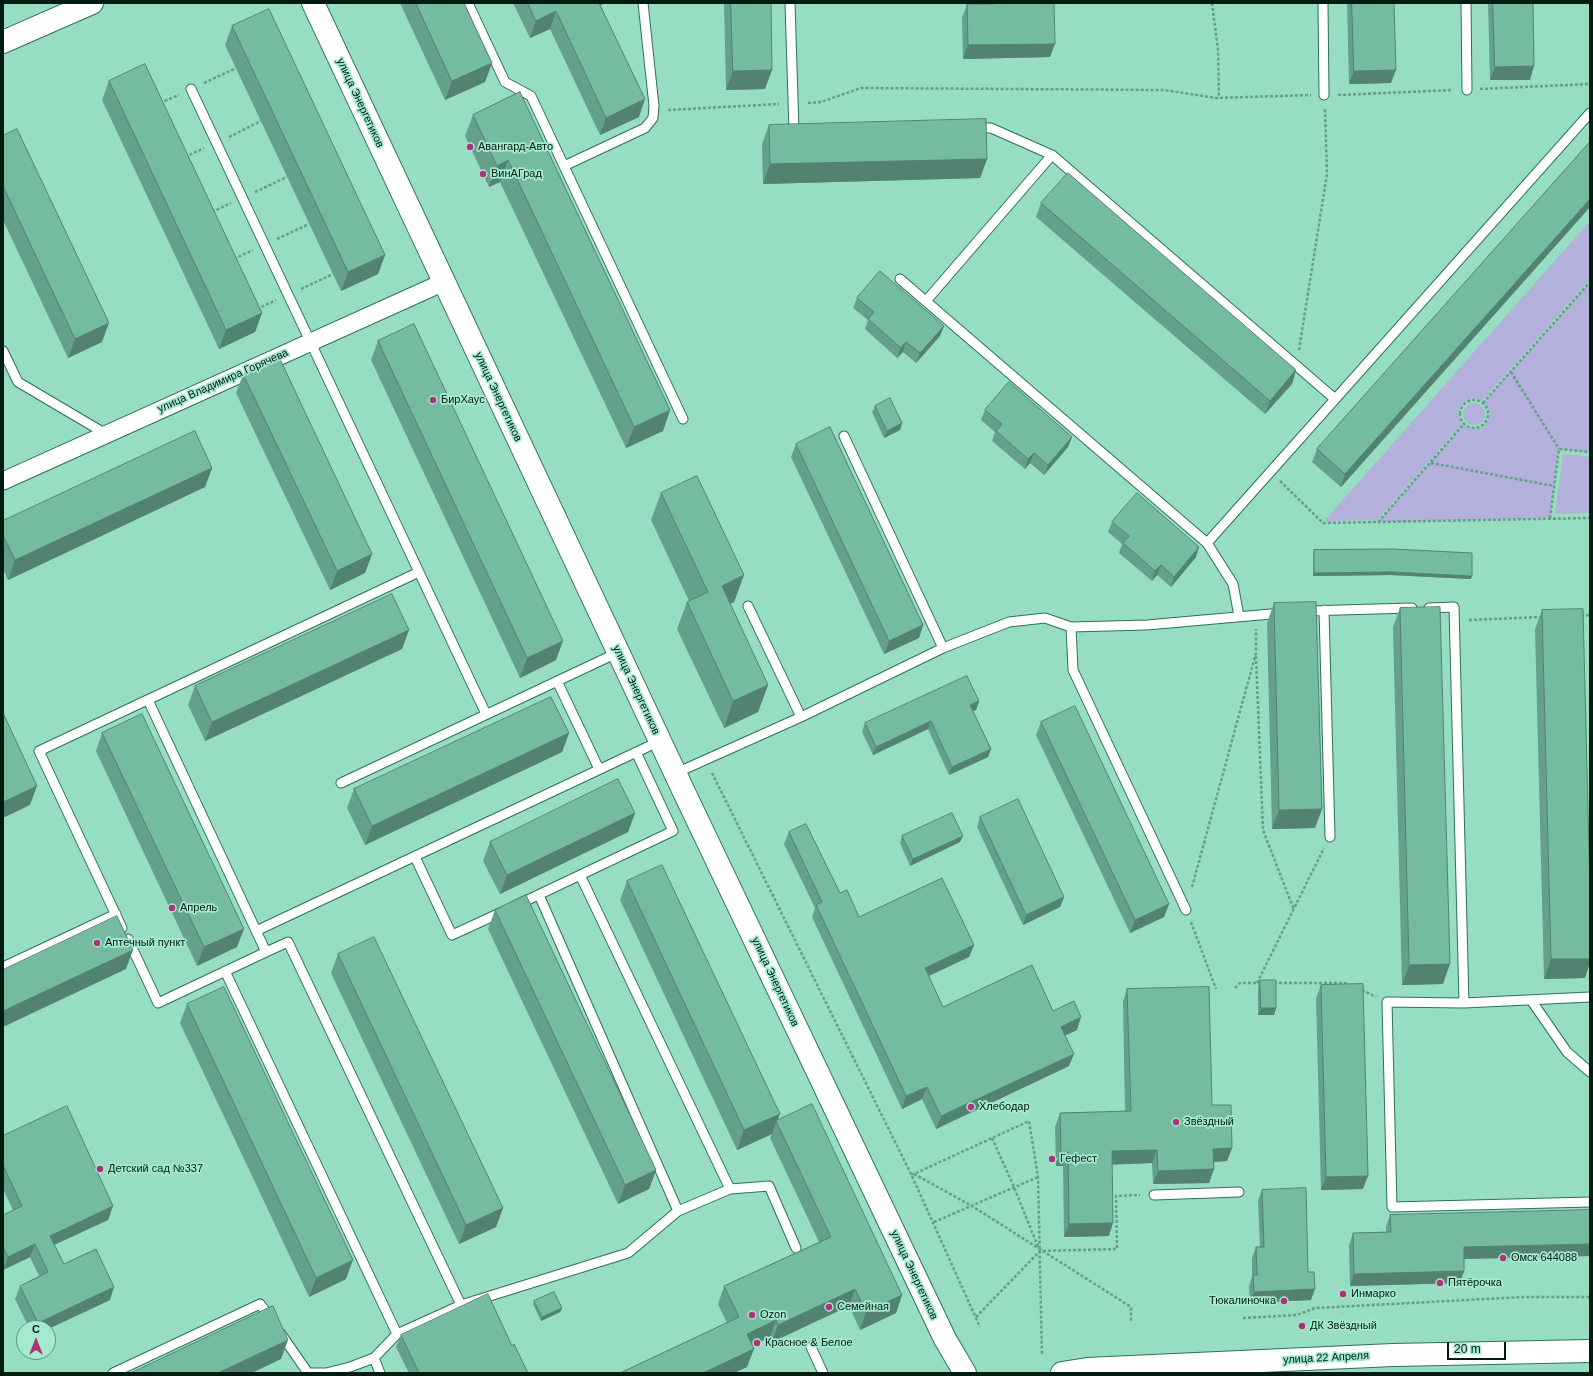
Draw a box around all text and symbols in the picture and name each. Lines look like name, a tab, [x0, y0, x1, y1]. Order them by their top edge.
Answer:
street label: улица Энергетиков	[333, 56, 387, 150]
place label: Авангард-Авто	[478, 140, 553, 154]
marker: Авангард-Авто	[465, 142, 475, 152]
place label: ВинАГрад	[491, 167, 542, 181]
marker: ВинАГрад	[478, 169, 488, 179]
street label: улица Владимира Горячева	[156, 346, 290, 416]
street label: улица Энергетиков	[471, 350, 525, 444]
place label: БирХаус	[441, 393, 485, 407]
marker: БирХаус	[428, 395, 438, 405]
street label: улица Энергетиков	[609, 643, 663, 737]
place label: Апрель	[180, 901, 217, 915]
marker: Апрель	[167, 903, 177, 913]
street label: улица Энергетиков	[748, 935, 802, 1029]
place label: Аптечный пункт	[105, 936, 185, 950]
marker: Аптечный пункт	[92, 938, 102, 948]
place label: Хлебодар	[979, 1100, 1030, 1114]
marker: Хлебодар	[966, 1102, 976, 1112]
place label: Звёздный	[1184, 1115, 1234, 1129]
marker: Звёздный	[1171, 1117, 1181, 1127]
place label: Гефест	[1060, 1152, 1097, 1166]
marker: Гефест	[1047, 1154, 1057, 1164]
place label: Детский сад №337	[108, 1162, 203, 1176]
marker: Детский сад №337	[95, 1164, 105, 1174]
street label: улица Энергетиков	[887, 1228, 941, 1322]
place label: Омск 644088	[1511, 1251, 1577, 1265]
marker: Омск 644088	[1498, 1253, 1508, 1263]
place label: Пятёрочка	[1448, 1276, 1502, 1290]
marker: Пятёрочка	[1435, 1278, 1445, 1288]
place label: Инмарко	[1351, 1287, 1396, 1301]
marker: Инмарко	[1338, 1289, 1348, 1299]
place label: Тюкалиночка	[1209, 1294, 1276, 1308]
marker: Тюкалиночка	[1279, 1296, 1289, 1306]
place label: Семейная	[837, 1300, 889, 1314]
marker: Семейная	[824, 1302, 834, 1312]
place label: Ozon	[760, 1308, 786, 1322]
marker: Ozon	[747, 1310, 757, 1320]
place label: ДК Звёздный	[1310, 1319, 1377, 1333]
north arrow	[16, 1320, 56, 1360]
marker: ДК Звёздный	[1297, 1321, 1307, 1331]
text: С	[32, 1323, 40, 1335]
scale bar	[1449, 1334, 1508, 1360]
place label: Красное & Белое	[765, 1336, 853, 1350]
marker: Красное & Белое	[752, 1338, 762, 1348]
text: 20 m	[1454, 1342, 1481, 1356]
street label: улица 22 Апреля	[1283, 1349, 1369, 1367]

